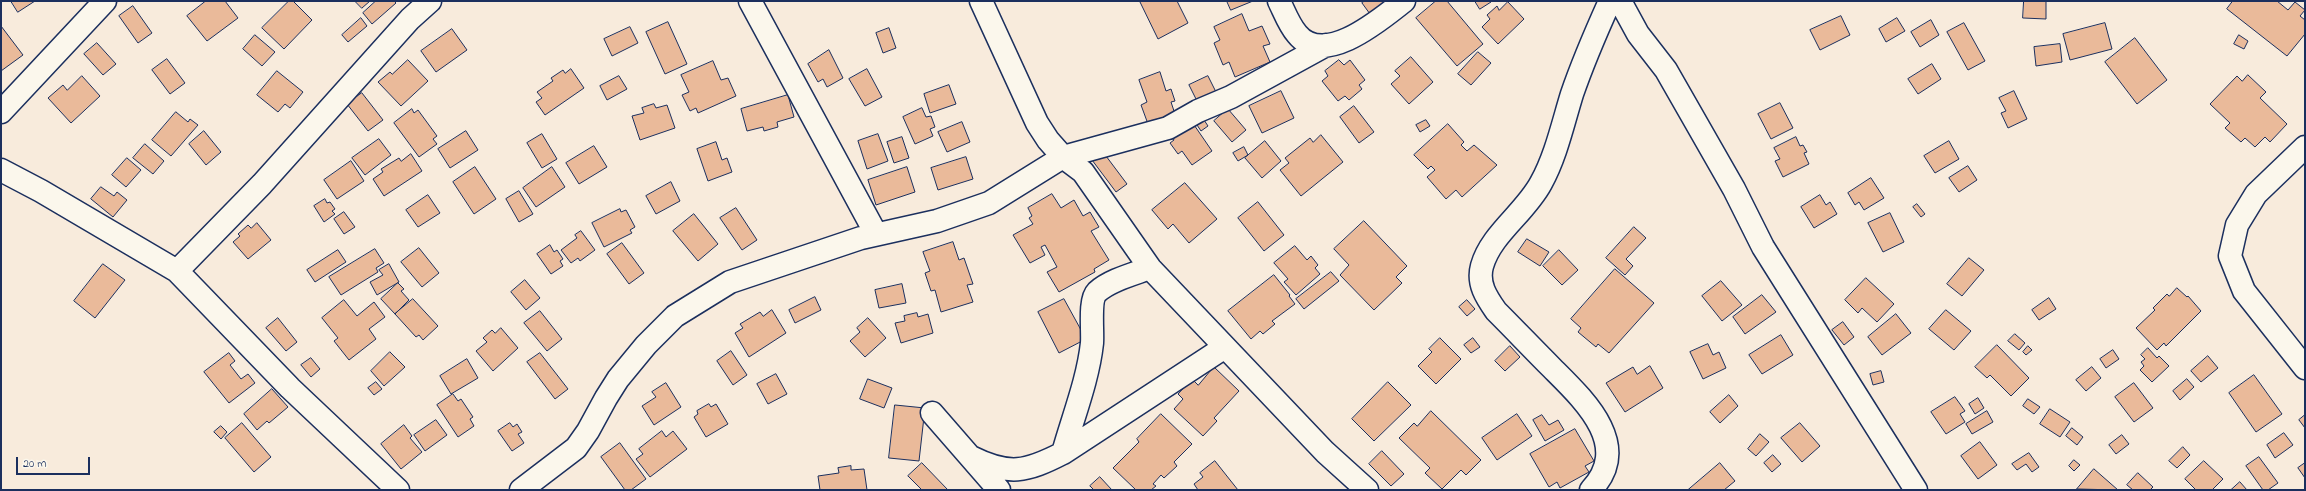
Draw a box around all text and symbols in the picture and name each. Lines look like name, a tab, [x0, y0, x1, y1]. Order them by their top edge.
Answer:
scale bar	[18, 449, 92, 475]
text: 20 m	[23, 455, 46, 473]

